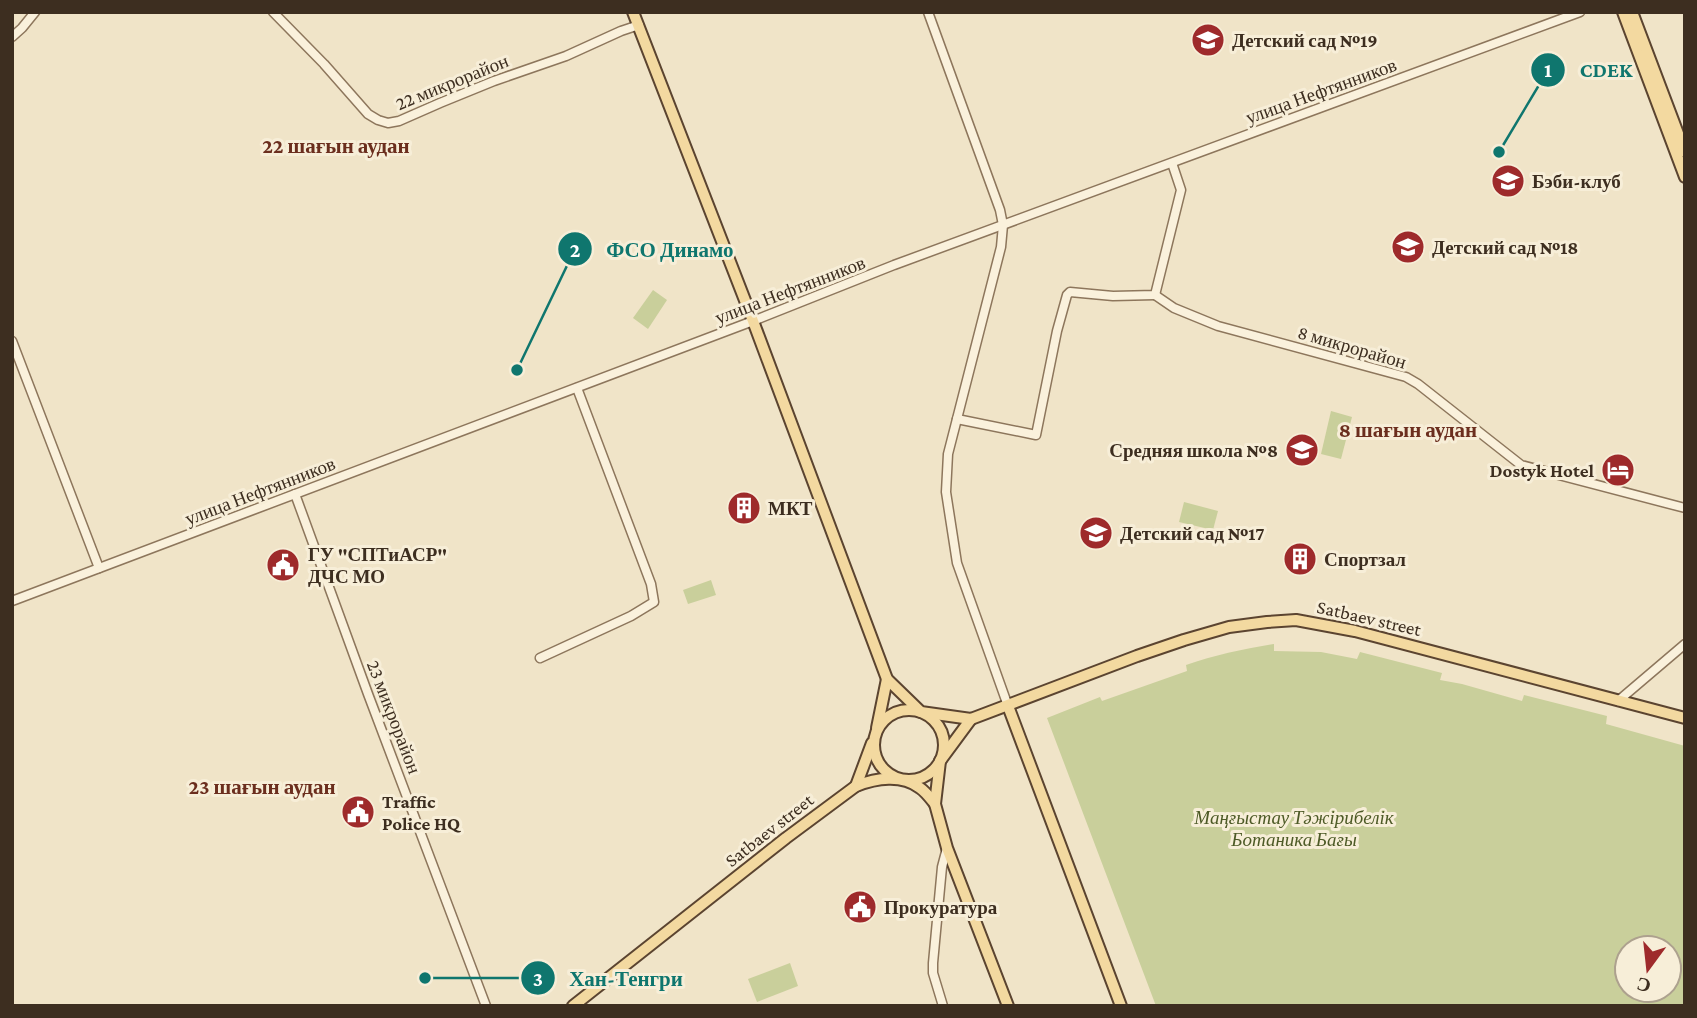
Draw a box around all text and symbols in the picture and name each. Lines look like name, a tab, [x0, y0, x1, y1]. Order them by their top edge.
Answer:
school or university icon: Детский сад №19	[1189, 21, 1227, 59]
place label: Детский сад №19	[1232, 30, 1378, 51]
callout: CDEK	[1531, 49, 1647, 91]
street label: 22 микрорайон	[393, 50, 511, 114]
street label: улица Нефтянников	[1243, 54, 1399, 128]
text: 1	[1544, 58, 1552, 82]
text: CDEK	[1580, 58, 1633, 82]
district label: 22 шағын аудан	[262, 134, 410, 158]
school or university icon: Бэби-клуб	[1489, 162, 1527, 200]
place label: Бэби-клуб	[1532, 171, 1621, 192]
callout: ФСО Динамо	[558, 228, 748, 270]
school or university icon: Детский сад №18	[1389, 228, 1427, 266]
place label: Детский сад №18	[1432, 237, 1578, 258]
text: 2	[570, 238, 581, 262]
text: ФСО Динамо	[606, 238, 734, 262]
street label: улица Нефтянников	[712, 252, 868, 328]
street label: 8 микрорайон	[1295, 321, 1409, 373]
district label: 8 шағын аудан	[1339, 418, 1477, 442]
school or university icon: Средняя школа №8	[1283, 431, 1321, 469]
place label: Средняя школа №8	[1109, 440, 1278, 461]
hotel icon: Dostyk Hotel	[1599, 451, 1637, 489]
street label: улица Нефтянников	[182, 453, 338, 529]
place label: Dostyk Hotel	[1490, 460, 1594, 481]
building icon: МКТ	[725, 489, 763, 527]
place label: МКТ	[768, 498, 813, 519]
school or university icon: Детский сад №17	[1077, 514, 1115, 552]
place label: Детский сад №17	[1120, 523, 1265, 544]
building icon: Спортзал	[1281, 540, 1319, 578]
place label: ГУ "СПТиАСР" ДЧС МО	[308, 544, 447, 587]
public building icon: ГУ "СПТиАСР" ДЧС МО	[264, 546, 302, 584]
place label: Спортзал	[1324, 549, 1406, 570]
street label: Satbaev street	[1315, 596, 1424, 640]
street label: 23 микрорайон	[363, 657, 425, 777]
district label: 23 шағын аудан	[188, 775, 336, 799]
street label: Satbaev street	[721, 789, 818, 871]
place label: Traffic Police HQ	[382, 791, 461, 834]
public building icon: Traffic Police HQ	[339, 793, 377, 831]
park label: Маңғыстау Тәжірибелік Ботаника Бағы	[1193, 807, 1395, 850]
public building icon: Прокуратура	[841, 888, 879, 926]
place label: Прокуратура	[884, 897, 998, 918]
north arrow	[1613, 934, 1683, 1004]
callout: Хан-Тенгри	[521, 957, 697, 999]
text: 3	[533, 967, 543, 991]
text: Хан-Тенгри	[569, 967, 683, 991]
text: С	[1634, 973, 1653, 997]

